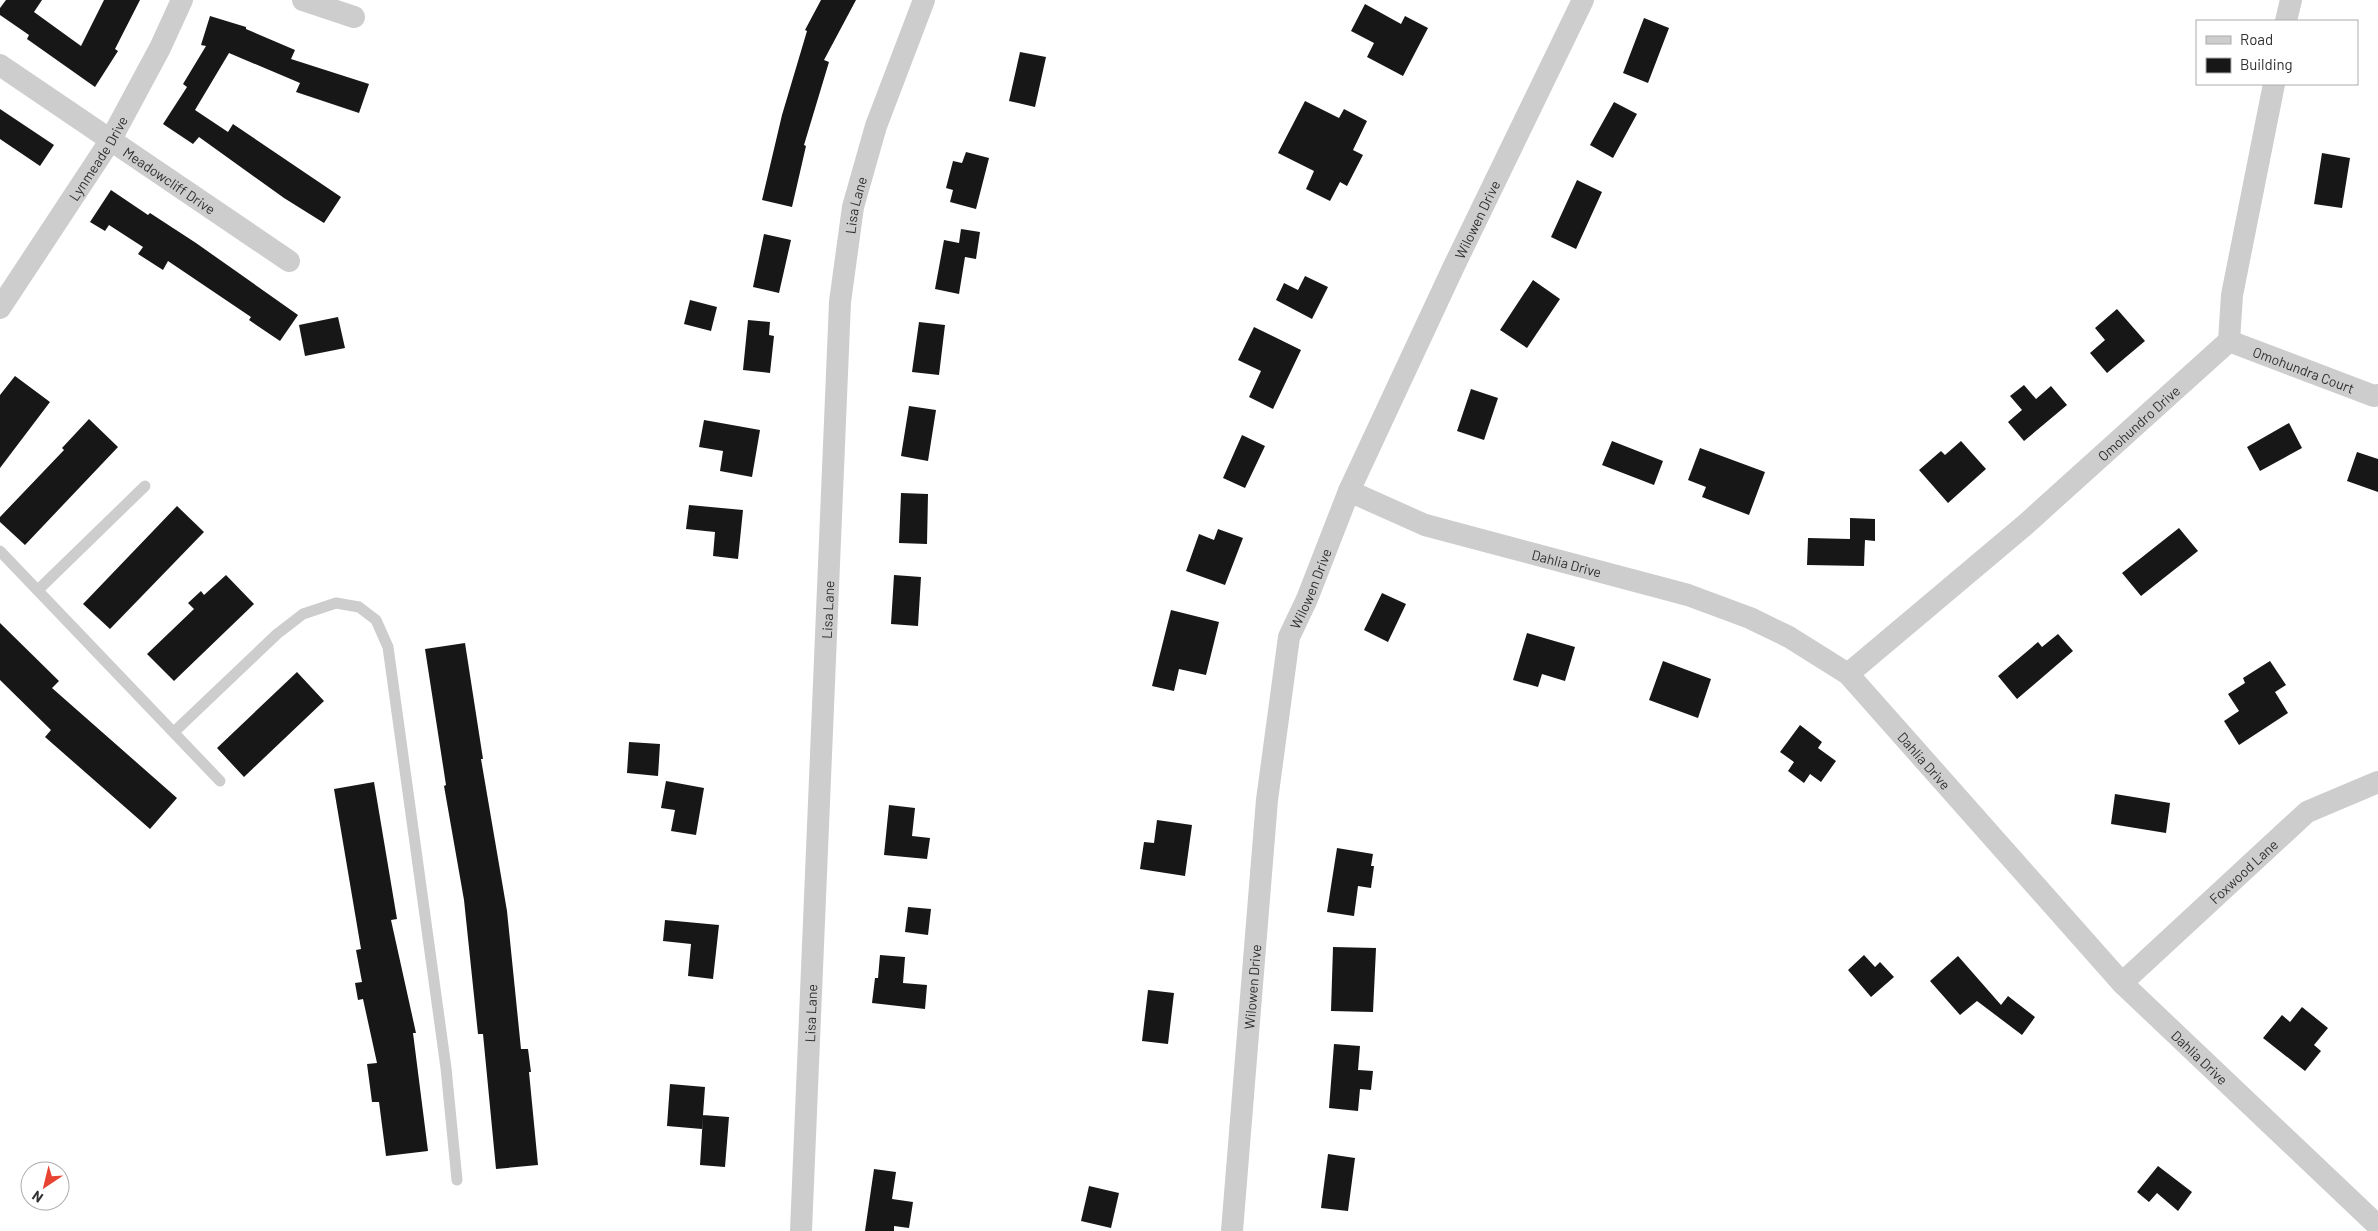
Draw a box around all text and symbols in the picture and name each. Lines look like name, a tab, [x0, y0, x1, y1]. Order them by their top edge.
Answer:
legend	[2196, 20, 2358, 85]
text: Road	[2240, 30, 2273, 48]
text: Building	[2240, 55, 2293, 73]
street label: Lynmeade Drive	[65, 113, 131, 204]
street label: Meadowcliff Drive	[120, 143, 219, 217]
street label: Lisa Lane	[841, 174, 870, 235]
street label: Wilowen Drive	[1450, 177, 1503, 261]
street label: Omohundra Court	[2251, 342, 2357, 396]
street label: Omohundro Drive	[2094, 381, 2183, 464]
street label: Dahlia Drive	[1530, 545, 1603, 580]
street label: Wilowen Drive	[1286, 546, 1334, 631]
street label: Lisa Lane	[817, 580, 837, 639]
street label: Dahlia Drive	[1895, 728, 1955, 793]
street label: Foxwood Lane	[2205, 835, 2281, 907]
street label: Wilowen Drive	[1240, 944, 1264, 1030]
street label: Lisa Lane	[800, 984, 820, 1043]
street label: Dahlia Drive	[2168, 1026, 2232, 1088]
north arrow	[20, 1161, 70, 1211]
text: N	[29, 1187, 46, 1207]

